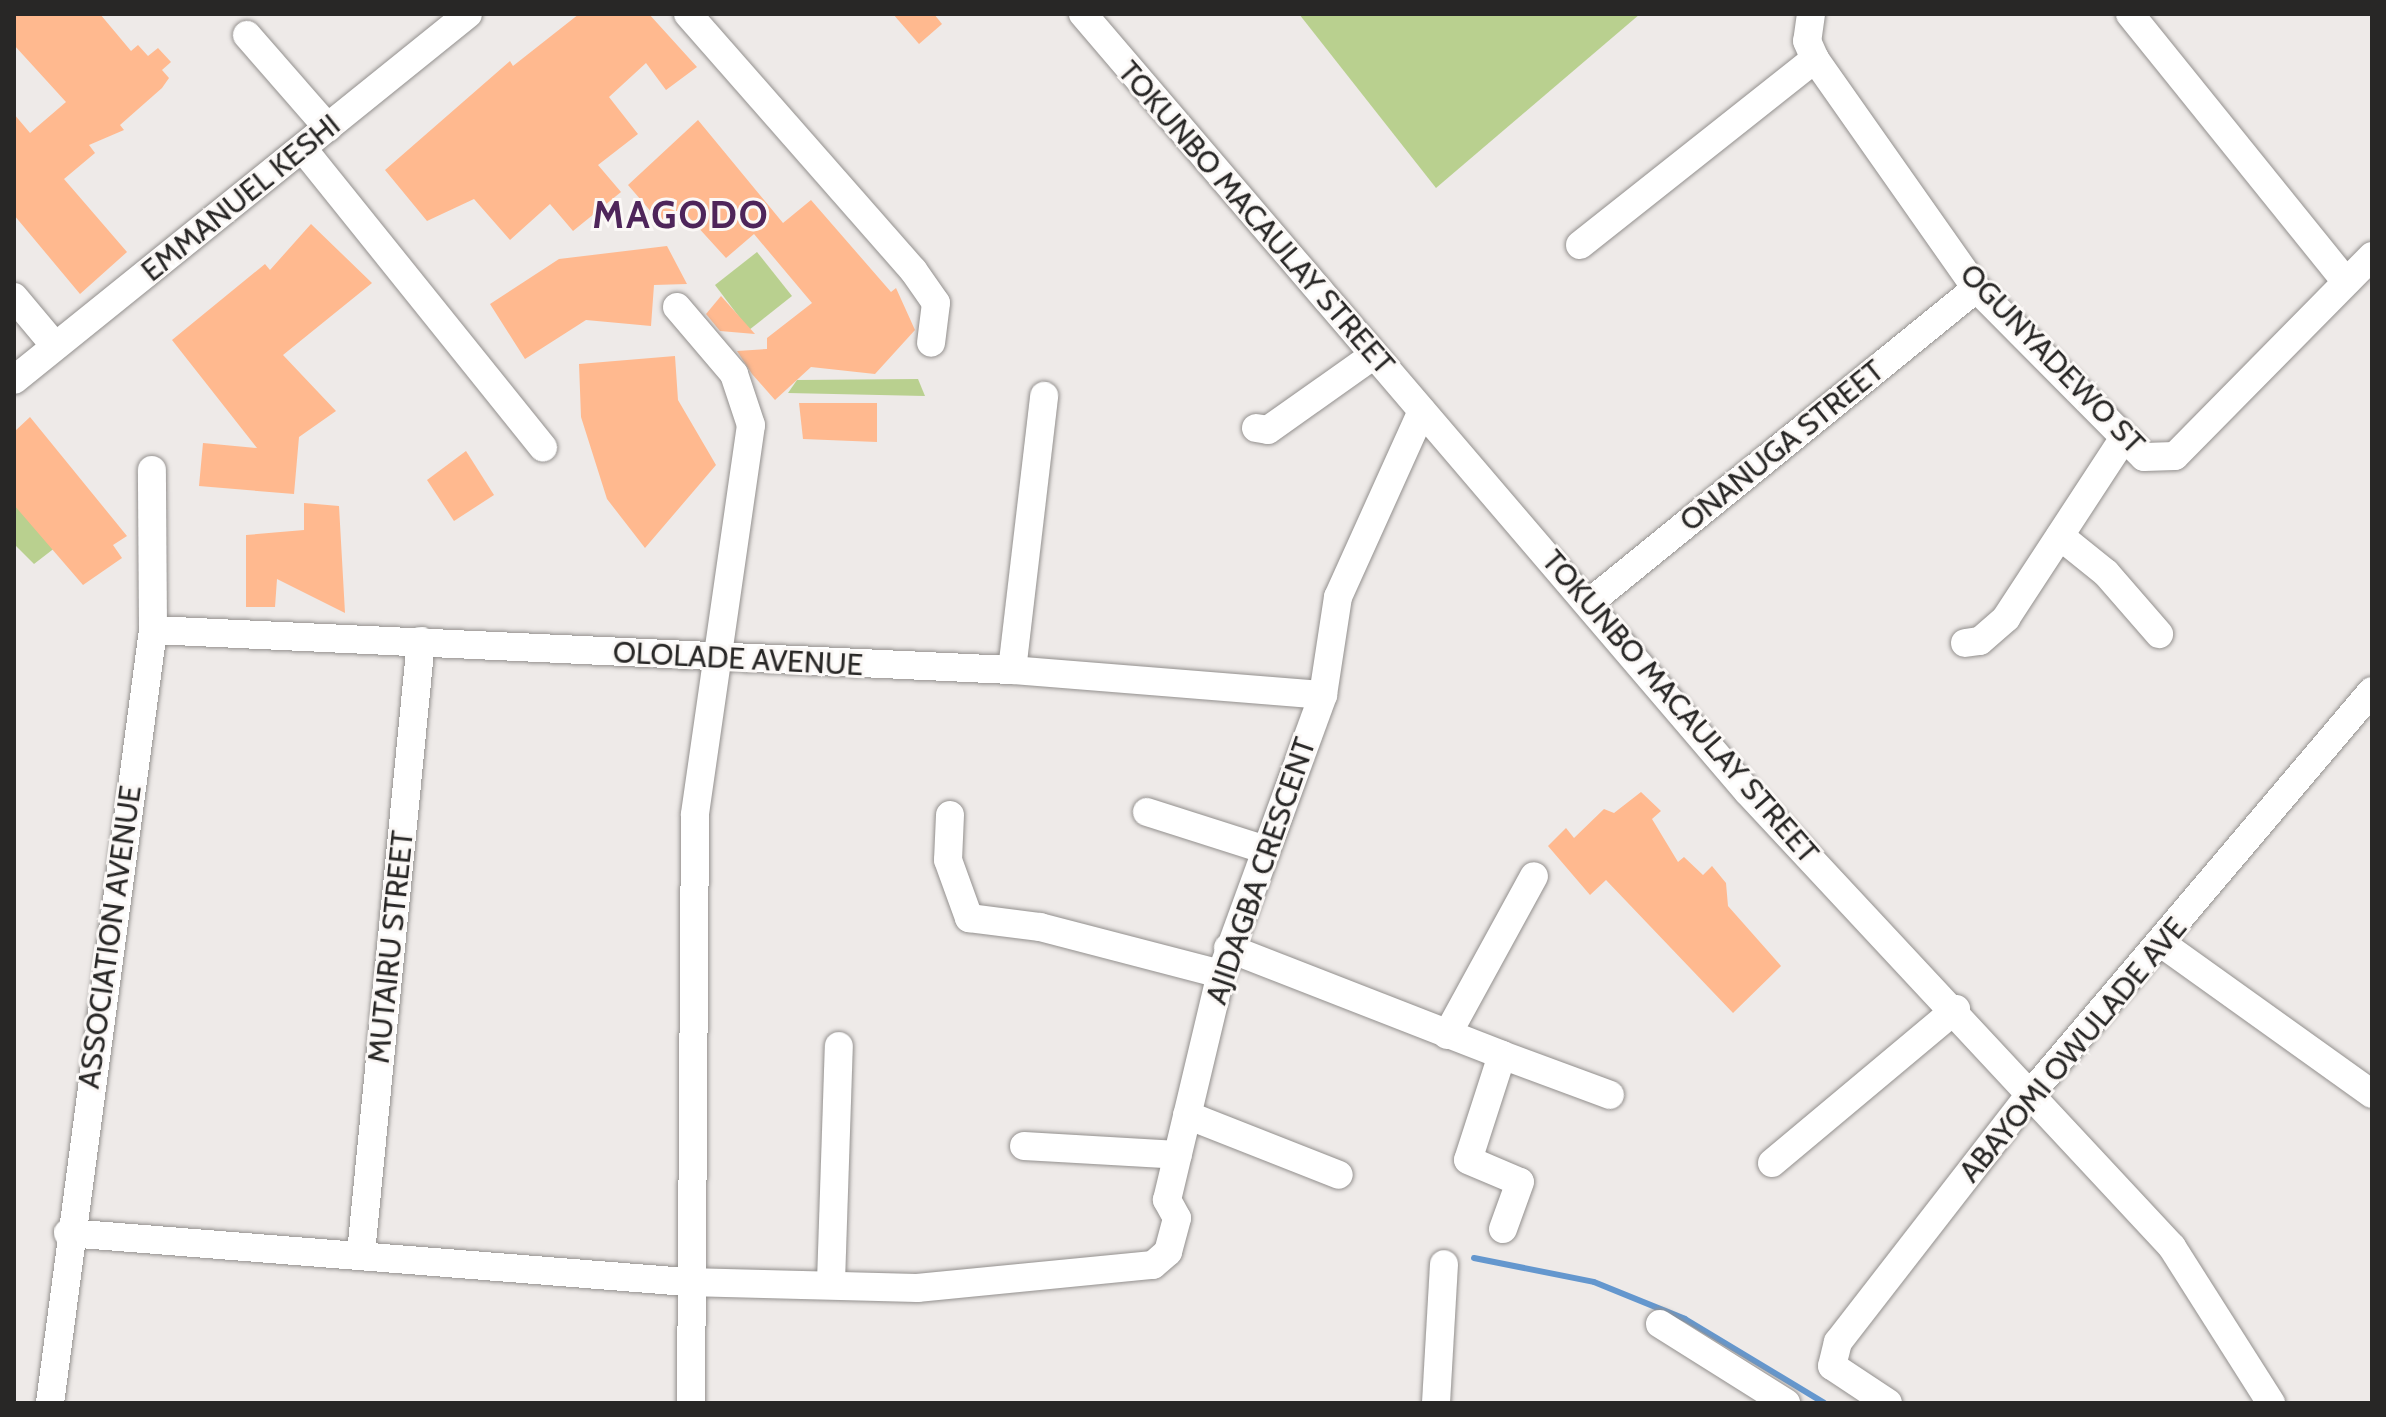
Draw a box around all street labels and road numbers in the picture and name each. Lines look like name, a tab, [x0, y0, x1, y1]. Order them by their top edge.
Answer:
street label: TOKUNBO MACAULAY STREET	[1110, 54, 1402, 382]
street label: EMMANUEL KESHI	[134, 107, 348, 289]
street label: OGUNYADEWO ST	[1952, 257, 2152, 461]
street label: ONANUGA STREET	[1673, 353, 1891, 539]
street label: TOKUNBO MACAULAY STREET	[1534, 543, 1826, 871]
street label: OLOLADE AVENUE	[612, 634, 864, 684]
street label: AJIDAGBA CRESCENT	[1198, 733, 1324, 1009]
street label: ASSOCIATION AVENUE	[71, 783, 149, 1091]
street label: MUTAIRU STREET	[361, 829, 421, 1065]
street label: ABAYOMI OWULADE AVE	[1952, 910, 2194, 1190]

